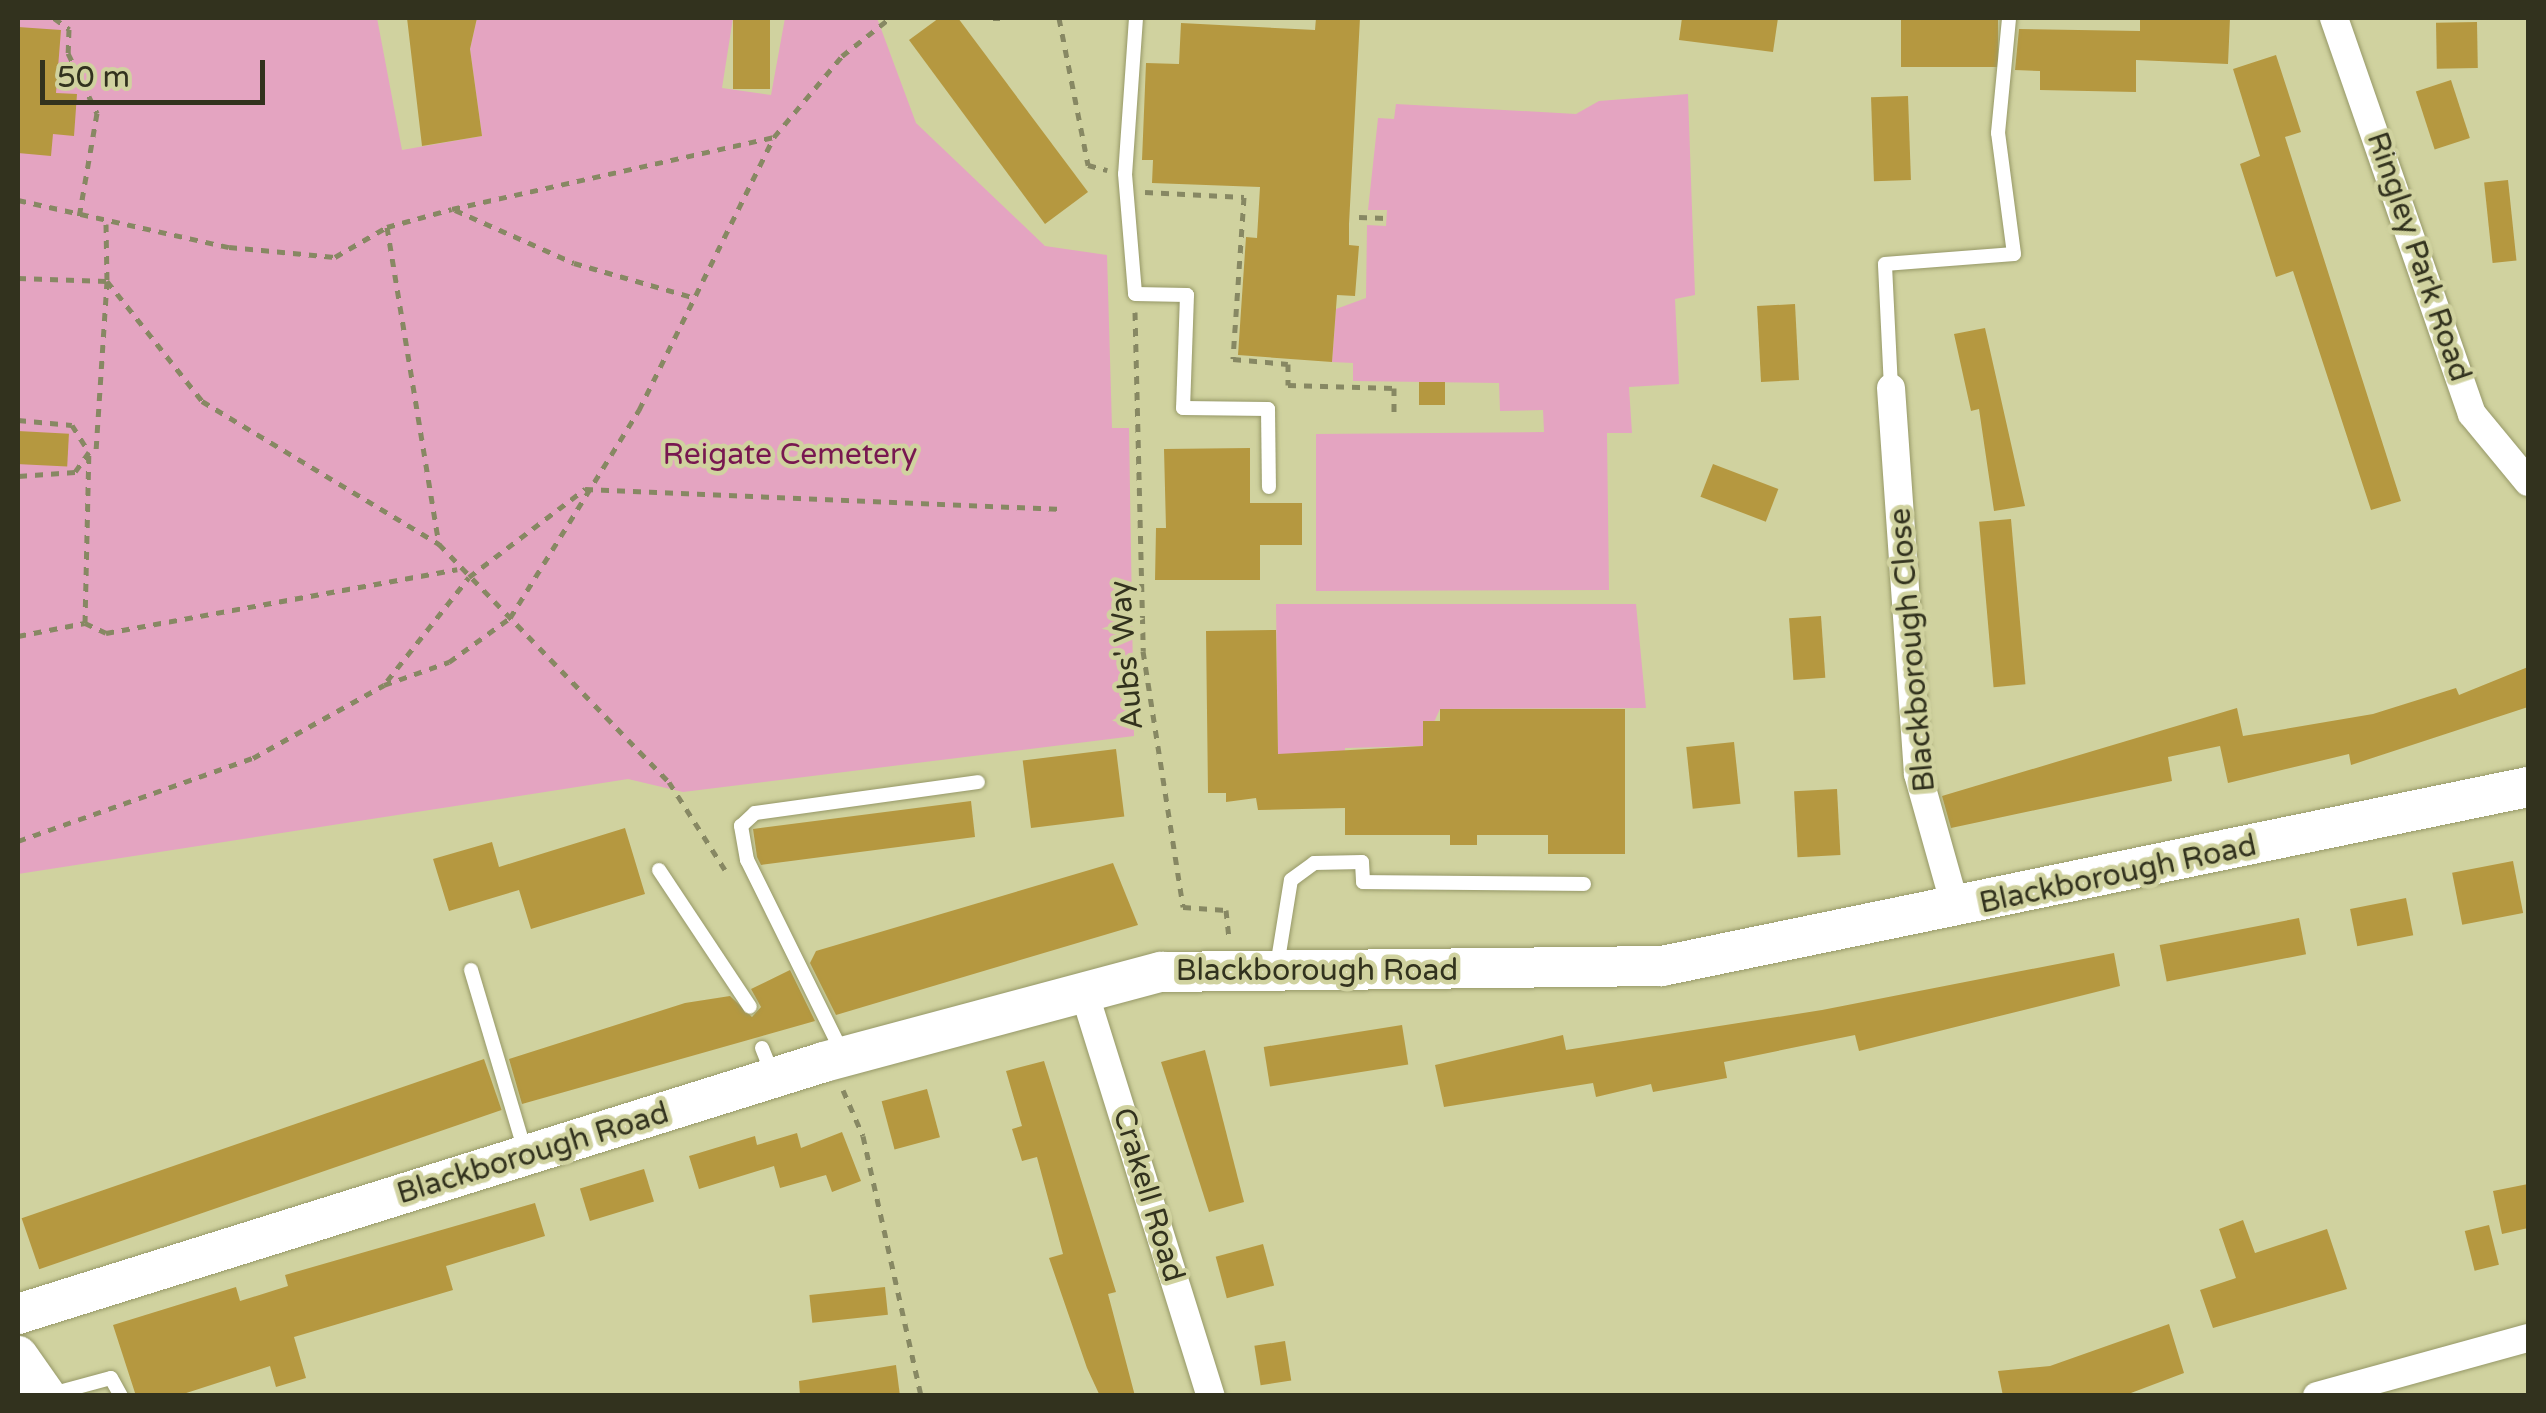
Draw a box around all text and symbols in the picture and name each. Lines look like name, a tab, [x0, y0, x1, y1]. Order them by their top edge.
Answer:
scale bar	[45, 40, 270, 102]
text: 50 m	[57, 59, 130, 96]
street label: Ringley Park Road	[2358, 128, 2478, 386]
park label: Reigate Cemetery	[663, 437, 917, 473]
street label: Blackborough Close	[1883, 507, 1943, 793]
street label: Aubs' Way	[1103, 579, 1151, 731]
street label: Blackborough Road	[1976, 828, 2260, 922]
street label: Blackborough Road	[1176, 953, 1458, 989]
street label: Blackborough Road	[393, 1096, 673, 1212]
street label: Crakell Road	[1104, 1104, 1192, 1286]

